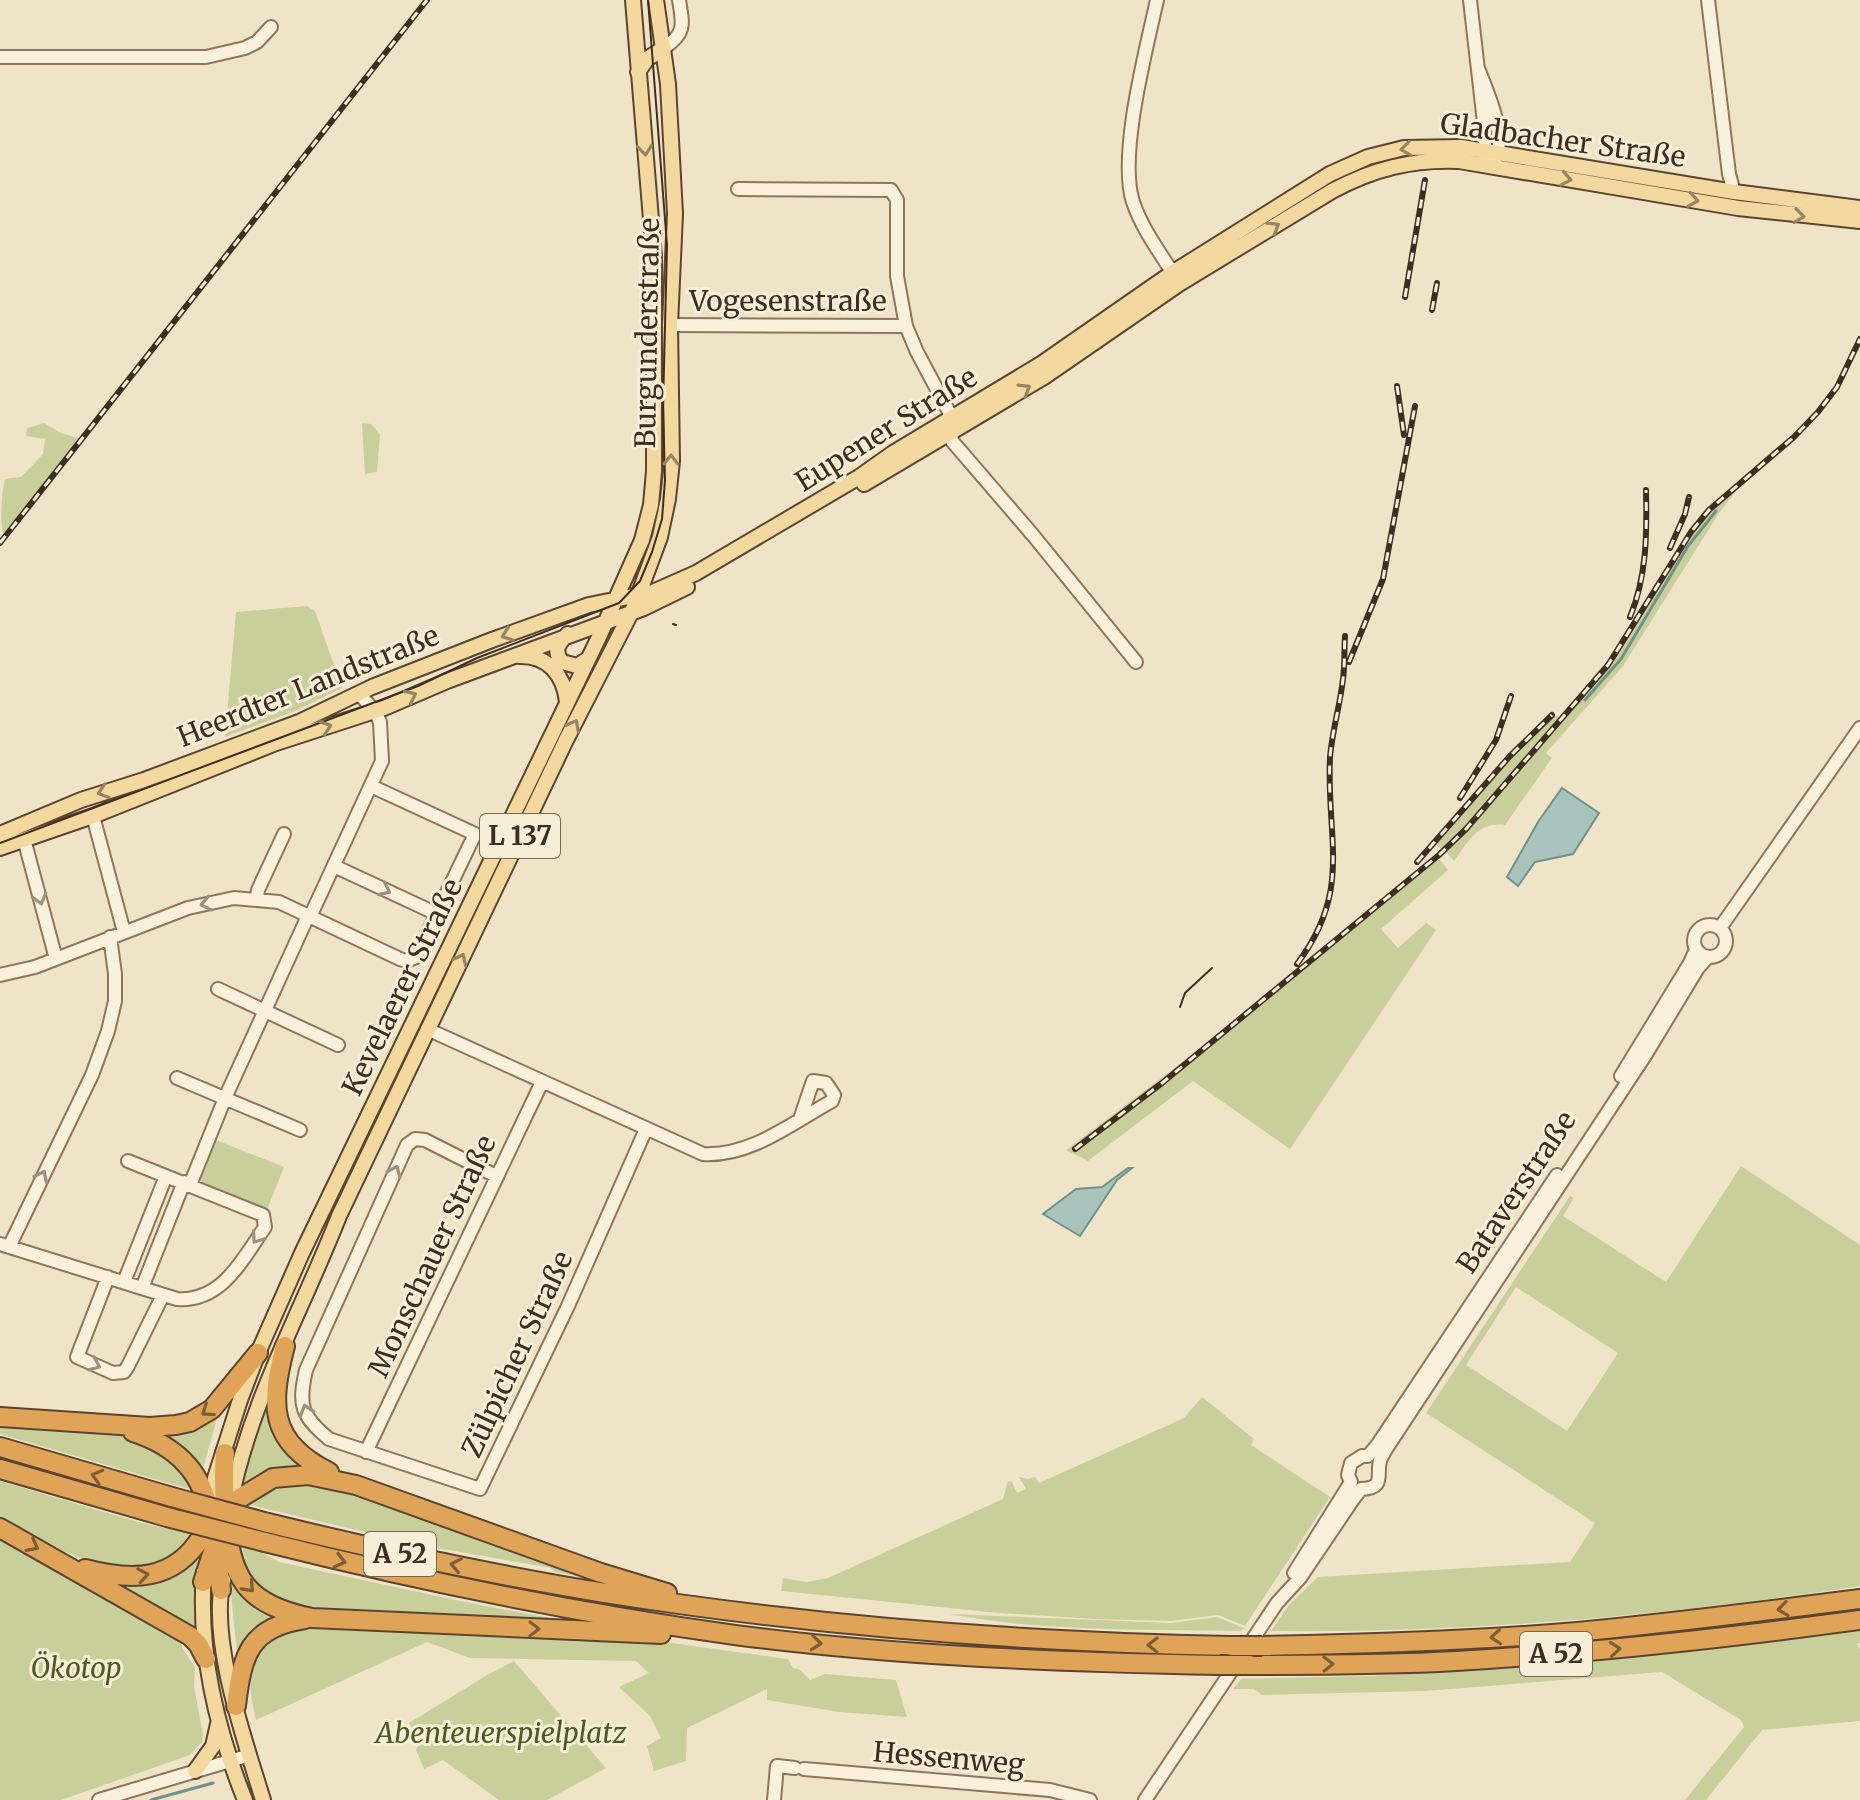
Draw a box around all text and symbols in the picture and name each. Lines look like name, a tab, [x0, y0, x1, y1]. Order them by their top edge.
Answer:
street label: Gladbacher Straße	[1438, 105, 1688, 175]
one-way arrow	[1399, 140, 1413, 157]
one-way arrow	[636, 144, 653, 157]
one-way arrow	[1560, 170, 1573, 187]
one-way arrow	[1686, 191, 1700, 208]
one-way arrow	[1793, 207, 1806, 224]
street label: Burgunderstraße	[627, 217, 667, 449]
one-way arrow	[1265, 221, 1280, 236]
street label: Vogesenstraße	[688, 283, 887, 319]
street label: Eupener Straße	[788, 359, 984, 499]
one-way arrow	[1016, 383, 1031, 399]
one-way arrow	[662, 453, 680, 466]
street label: Heerdter Landstraße	[172, 617, 444, 755]
one-way arrow	[501, 625, 515, 642]
one-way arrow	[403, 690, 418, 706]
one-way arrow	[564, 718, 579, 733]
one-way arrow	[318, 721, 332, 737]
one-way arrow	[97, 783, 111, 799]
road number: L 137	[480, 814, 560, 858]
street label: Kevelaerer Straße	[334, 873, 470, 1101]
one-way arrow	[377, 880, 391, 896]
one-way arrow	[30, 891, 47, 905]
one-way arrow	[200, 894, 214, 911]
one-way arrow	[451, 953, 467, 967]
street label: Bataverstraße	[1449, 1104, 1583, 1280]
street label: Monschauer Straße	[360, 1129, 504, 1383]
one-way arrow	[385, 1164, 401, 1179]
one-way arrow	[32, 1170, 48, 1185]
one-way arrow	[252, 1230, 267, 1244]
street label: Zülpicher Straße	[453, 1245, 581, 1463]
one-way arrow	[87, 1355, 102, 1371]
one-way arrow	[201, 1402, 215, 1417]
one-way arrow	[299, 1404, 315, 1418]
one-way arrow	[91, 1469, 105, 1486]
road number: A 52	[364, 1532, 436, 1576]
one-way arrow	[25, 1536, 39, 1552]
one-way arrow	[333, 1552, 347, 1569]
one-way arrow	[450, 1558, 463, 1575]
one-way arrow	[136, 1567, 150, 1584]
one-way arrow	[240, 1578, 254, 1593]
one-way arrow	[1776, 1600, 1790, 1617]
one-way arrow	[528, 1620, 541, 1637]
one-way arrow	[1489, 1628, 1502, 1645]
road number: A 52	[1520, 1632, 1592, 1676]
one-way arrow	[810, 1634, 823, 1651]
one-way arrow	[1146, 1636, 1159, 1653]
one-way arrow	[1609, 1641, 1622, 1658]
park label: Ökotop	[30, 1650, 122, 1686]
one-way arrow	[1322, 1656, 1335, 1673]
park label: Abenteuerspielplatz	[373, 1715, 627, 1751]
street label: Hessenweg	[872, 1733, 1026, 1783]

